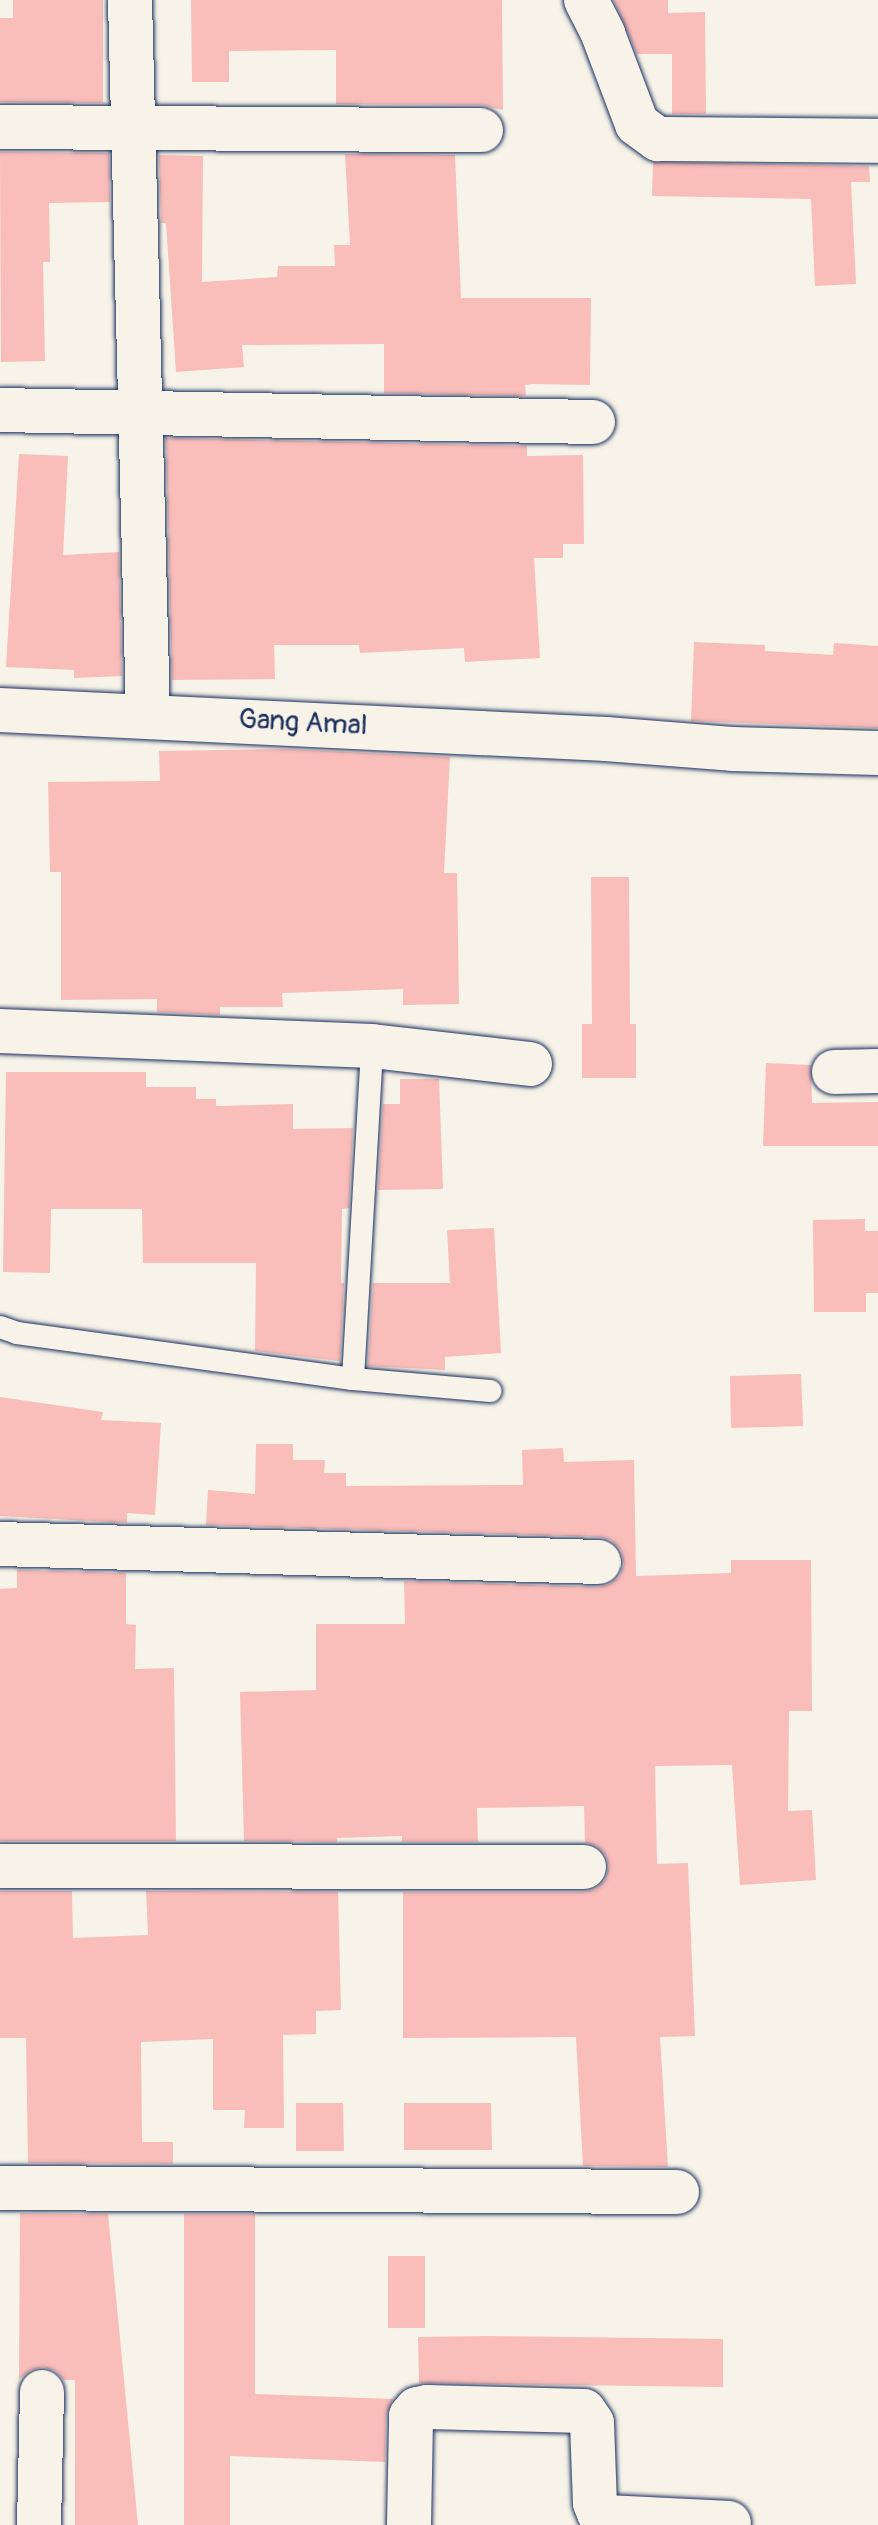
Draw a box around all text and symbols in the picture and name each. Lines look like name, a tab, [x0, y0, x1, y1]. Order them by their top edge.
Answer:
street label: Gang Amal	[238, 703, 368, 743]

